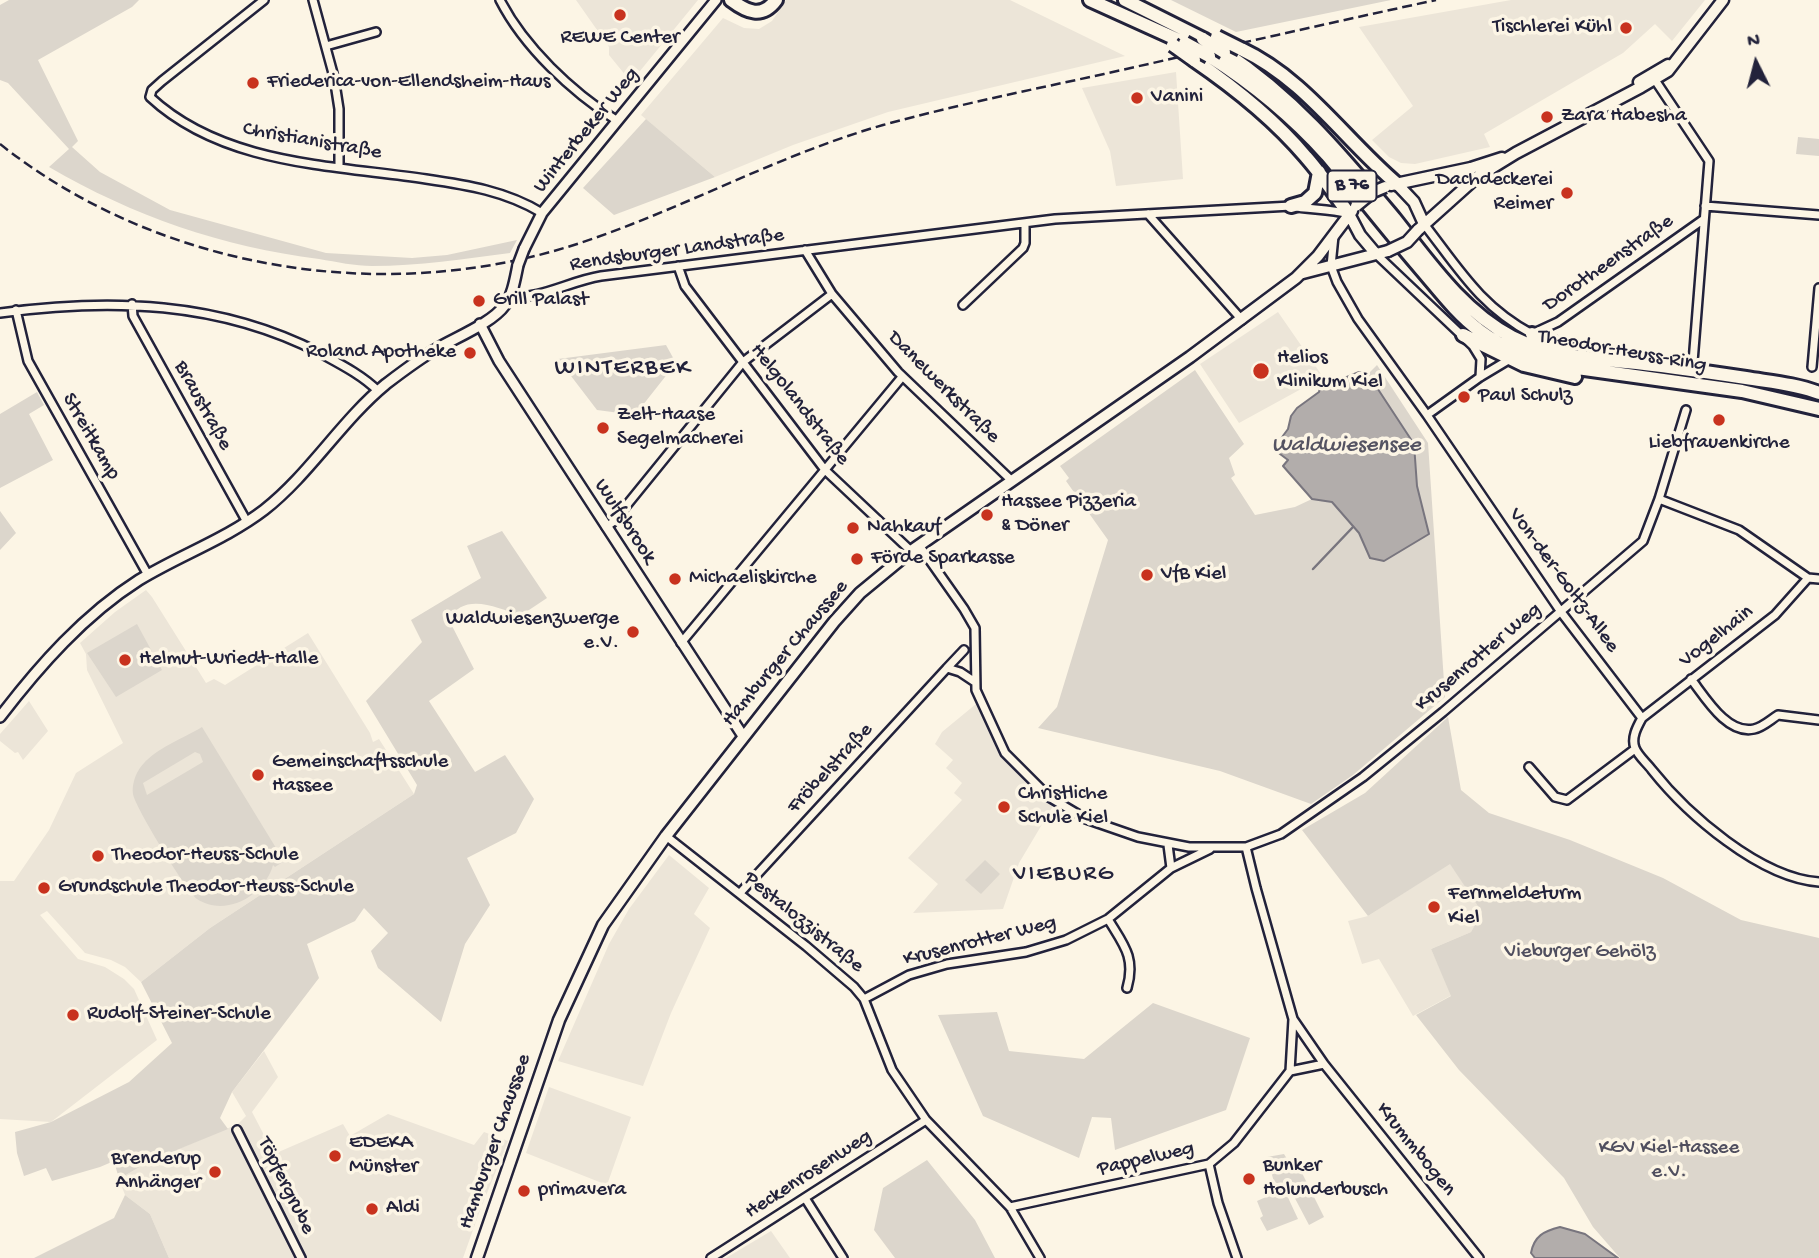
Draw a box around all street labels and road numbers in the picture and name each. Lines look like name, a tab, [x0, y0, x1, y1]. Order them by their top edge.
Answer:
street label: Winterbeker Weg	[529, 63, 645, 199]
street label: Christianistraße	[241, 117, 383, 167]
road number: B 76	[1328, 170, 1376, 202]
street label: Dorotheenstraße	[1539, 210, 1679, 318]
street label: Rendsburger Landstraße	[568, 223, 786, 279]
street label: Theodor-Heuss-Ring	[1536, 325, 1708, 379]
street label: Danewerkstraße	[881, 326, 1005, 450]
street label: Helgolandstraße	[744, 339, 854, 471]
street label: Braustraße	[167, 357, 237, 455]
street label: Streitkamp	[55, 389, 125, 485]
street label: Wulfsbrook	[587, 475, 661, 569]
street label: Von-der-Goltz-Allee	[1502, 504, 1624, 658]
street label: Hamburger Chaussee	[717, 576, 855, 732]
street label: Krusenrotter Weg	[1411, 598, 1547, 718]
street label: Vogelhain	[1675, 600, 1759, 674]
street label: Fröbelstraße	[783, 718, 879, 820]
street label: Pestalozzistraße	[738, 867, 868, 979]
street label: Krusenrotter Weg	[901, 911, 1059, 973]
street label: Hamburger Chaussee	[454, 1051, 538, 1233]
street label: Krummbogen	[1370, 1098, 1460, 1202]
street label: Heckenrosenweg	[741, 1125, 877, 1225]
street label: Töpfergrube	[251, 1133, 319, 1239]
street label: Pappelweg	[1095, 1137, 1197, 1183]

